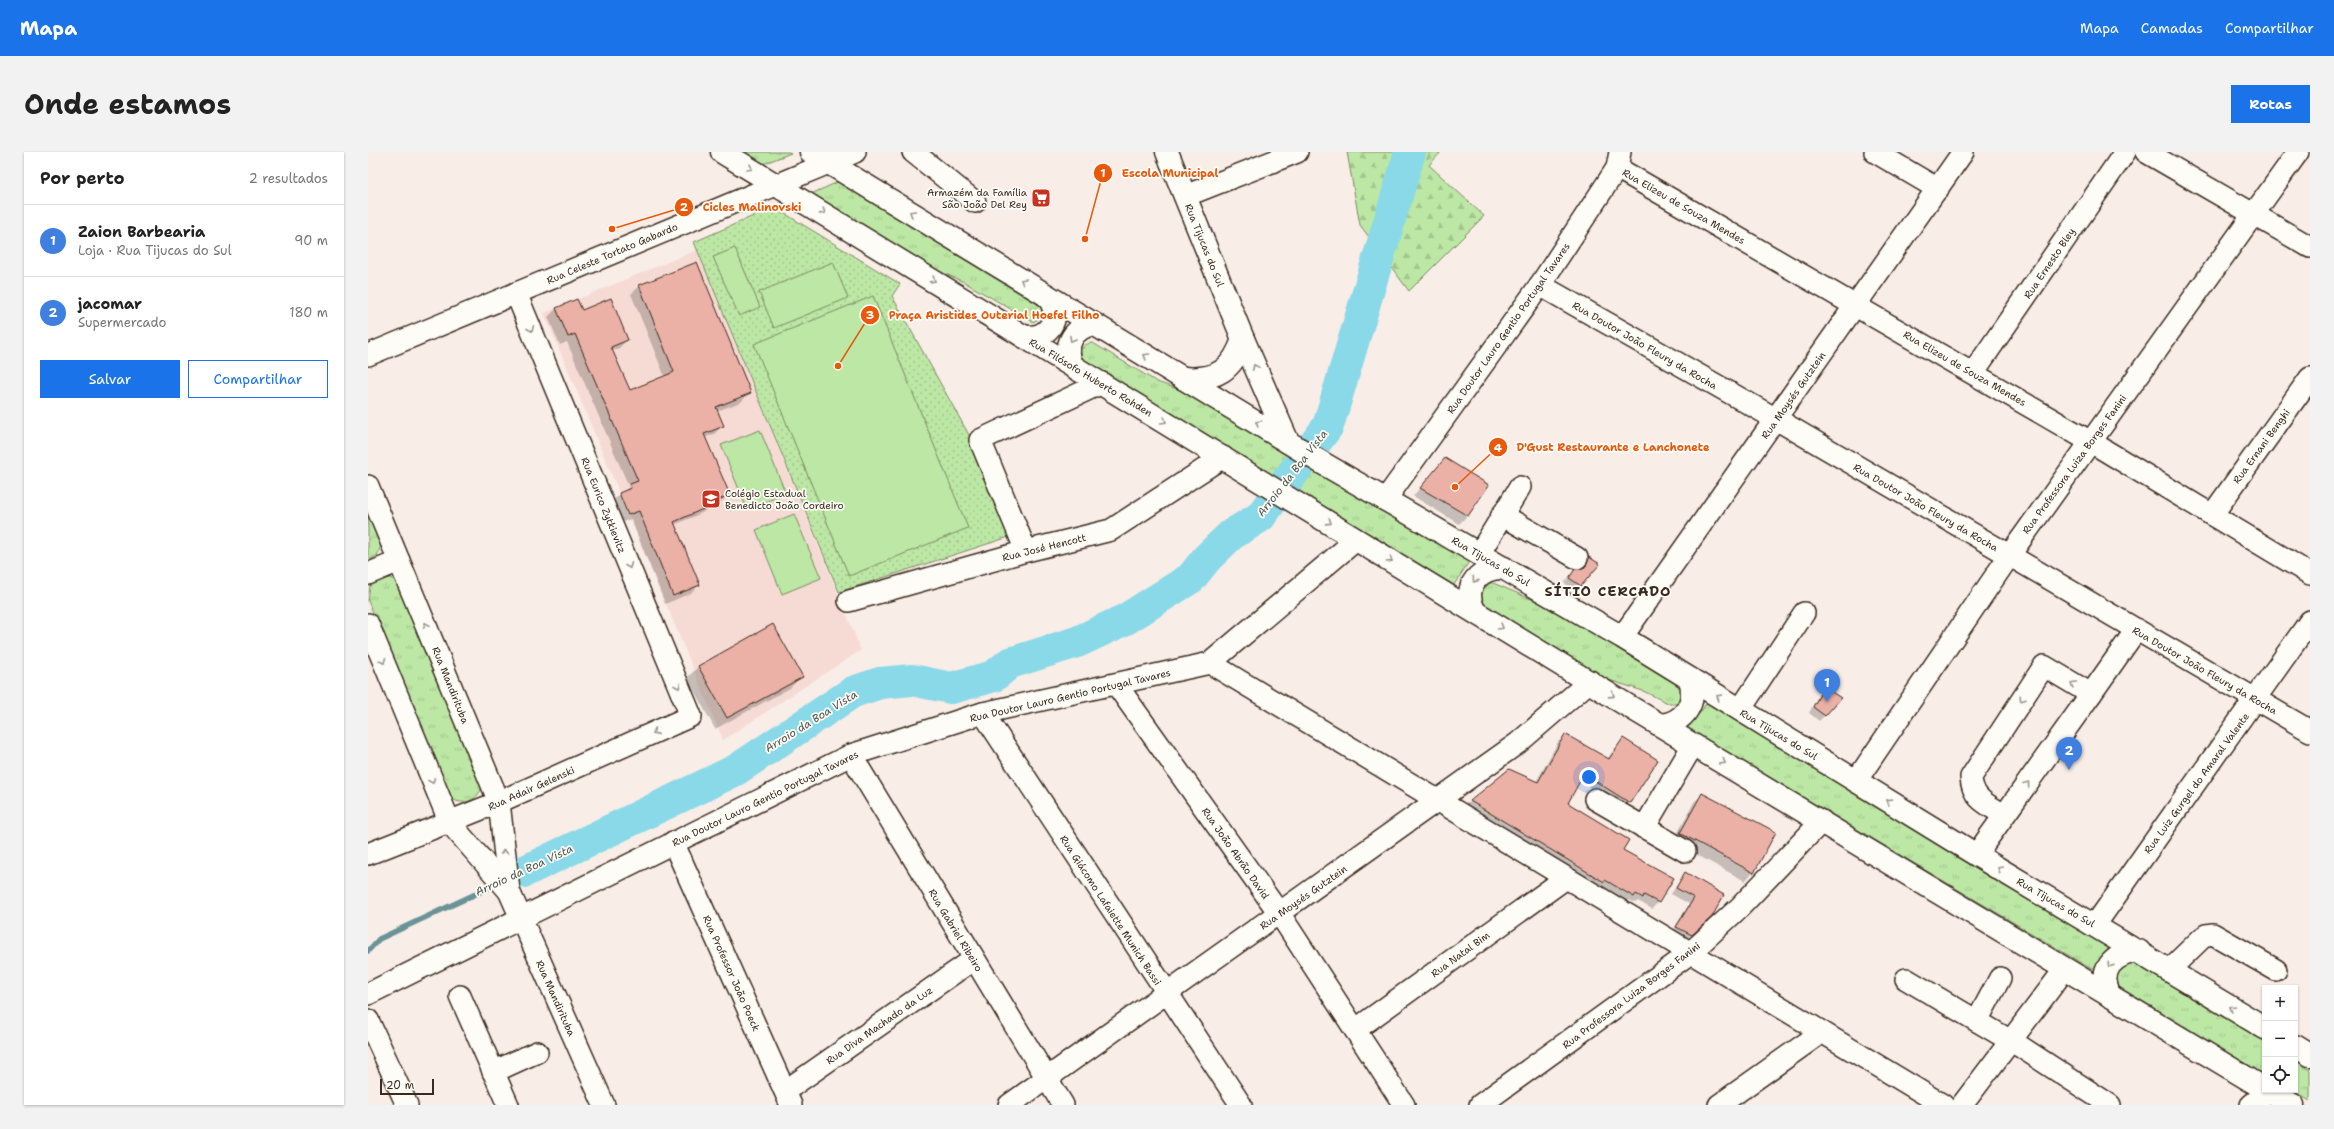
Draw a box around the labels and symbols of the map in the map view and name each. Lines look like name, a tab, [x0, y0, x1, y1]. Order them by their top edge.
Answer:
callout: Escola Municipal	[1093, 161, 1226, 184]
one-way arrow	[746, 164, 753, 171]
text: 1	[1100, 165, 1106, 181]
text: Escola Municipal	[1122, 166, 1218, 181]
street label: Rua Elizeu de Souza Mendes	[1620, 166, 1748, 247]
place label: Armazém da Família São João Del Rey	[927, 186, 1028, 211]
supermarket icon: Armazém da Família São João Del Rey	[1030, 187, 1052, 209]
callout: Cicles Malinovski	[674, 196, 809, 219]
text: 2	[680, 199, 689, 215]
text: Cicles Malinovski	[703, 200, 801, 215]
street label: Rua Tijucas do Sul	[1182, 202, 1227, 289]
one-way arrow	[818, 208, 825, 215]
one-way arrow	[909, 211, 916, 218]
street label: Rua Celeste Tortato Gabardo	[545, 220, 680, 287]
street label: Rua Ernesto Bley	[2021, 225, 2078, 301]
street label: Rua Doutor Lauro Gentio Portugal Tavares	[1444, 240, 1573, 416]
one-way arrow	[929, 276, 936, 283]
one-way arrow	[1020, 278, 1027, 286]
street label: Rua Doutor João Fleury da Rocha	[1570, 299, 1720, 393]
callout: Praça Aristides Outerial Hoefel Filho	[860, 303, 1107, 326]
text: 3	[866, 307, 874, 323]
text: Praça Aristides Outerial Hoefel Filho	[889, 308, 1099, 323]
one-way arrow	[527, 326, 535, 333]
street label: Rua Elizeu de Souza Mendes	[1901, 328, 2029, 409]
street label: Rua Filósofo Huberto Rohden	[1027, 335, 1155, 419]
one-way arrow	[1069, 335, 1077, 342]
street label: Rua Moysés Gutztein	[1758, 349, 1828, 441]
one-way arrow	[1143, 353, 1150, 360]
one-way arrow	[1252, 364, 1260, 371]
street label: Rua Professora Luiza Borges Fanini	[2019, 392, 2130, 537]
street label: Rua Ernani Benghi	[2230, 406, 2293, 486]
one-way arrow	[1160, 416, 1167, 423]
one-way arrow	[1255, 420, 1262, 428]
water label: Arroio da Boa Vista	[1254, 427, 1331, 520]
callout: D'Gust Restaurante e Lanchonete	[1488, 436, 1717, 459]
text: 4	[1494, 440, 1503, 456]
text: D'Gust Restaurante e Lanchonete	[1516, 440, 1710, 455]
street label: Rua Eurico Zytkievitz	[578, 455, 629, 555]
street label: Rua Doutor João Fleury da Rocha	[1851, 461, 2001, 555]
place label: Colégio Estadual Benedicto João Cordeiro	[725, 487, 844, 512]
school or university icon: Colégio Estadual Benedicto João Cordeiro	[700, 488, 722, 510]
one-way arrow	[1325, 517, 1332, 525]
street label: Rua José Hencott	[1001, 531, 1087, 564]
street label: Rua Tijucas do Sul	[1449, 534, 1532, 589]
one-way arrow	[1386, 555, 1393, 563]
one-way arrow	[624, 562, 632, 569]
one-way arrow	[1473, 575, 1480, 582]
district label: SÍTIO CERCADO	[1545, 582, 1671, 600]
one-way arrow	[423, 621, 431, 629]
one-way arrow	[1497, 622, 1504, 630]
street label: Rua Doutor João Fleury da Rocha	[2130, 624, 2280, 718]
street label: Rua Mandirituba	[429, 645, 472, 726]
one-way arrow	[378, 656, 386, 664]
street label: Rua Doutor Lauro Gentio Portugal Tavares	[968, 666, 1172, 725]
pin: 1	[1814, 669, 1840, 702]
one-way arrow	[2070, 681, 2077, 688]
one-way arrow	[674, 683, 682, 690]
water label: Arroio da Boa Vista	[762, 687, 860, 756]
one-way arrow	[1608, 690, 1615, 698]
one-way arrow	[1716, 694, 1723, 701]
one-way arrow	[2020, 694, 2027, 701]
street label: Rua Tijucas do Sul	[1737, 706, 1820, 763]
street label: Rua Luiz Gurgel do Amaral Valente	[2141, 710, 2252, 856]
one-way arrow	[652, 727, 660, 735]
pin: 2	[2056, 737, 2082, 770]
street label: Rua Doutor Lauro Gentio Portugal Tavares	[670, 747, 861, 849]
one-way arrow	[1719, 758, 1726, 765]
street label: Rua Adair Gelenski	[486, 763, 577, 813]
your location	[1579, 767, 1599, 787]
one-way arrow	[428, 777, 436, 784]
one-way arrow	[2023, 781, 2030, 788]
one-way arrow	[1886, 798, 1893, 806]
street label: Rua João Abrão David	[1199, 805, 1273, 902]
street label: Rua Giácomo Lafaiette Munich Bassi	[1057, 833, 1164, 988]
water label: Arroio da Boa Vista	[473, 841, 576, 900]
one-way arrow	[500, 849, 509, 855]
street label: Rua Moysés Gutztein	[1257, 862, 1349, 932]
one-way arrow	[1997, 867, 2004, 874]
street label: Rua Tijucas do Sul	[2014, 875, 2097, 930]
street label: Rua Gabriel Ribeiro	[926, 886, 985, 974]
street label: Rua Professor João Poeck	[700, 913, 763, 1033]
street label: Rua Natal Bim	[1428, 928, 1493, 980]
street label: Rua Professora Luiza Borges Fanini	[1560, 939, 1703, 1052]
street label: Rua Mandirituba	[533, 958, 578, 1039]
one-way arrow	[2108, 961, 2115, 968]
street label: Rua Diva Machado da Luz	[823, 984, 935, 1067]
one-way arrow	[2229, 1005, 2236, 1012]
scale bar	[380, 1077, 434, 1096]

